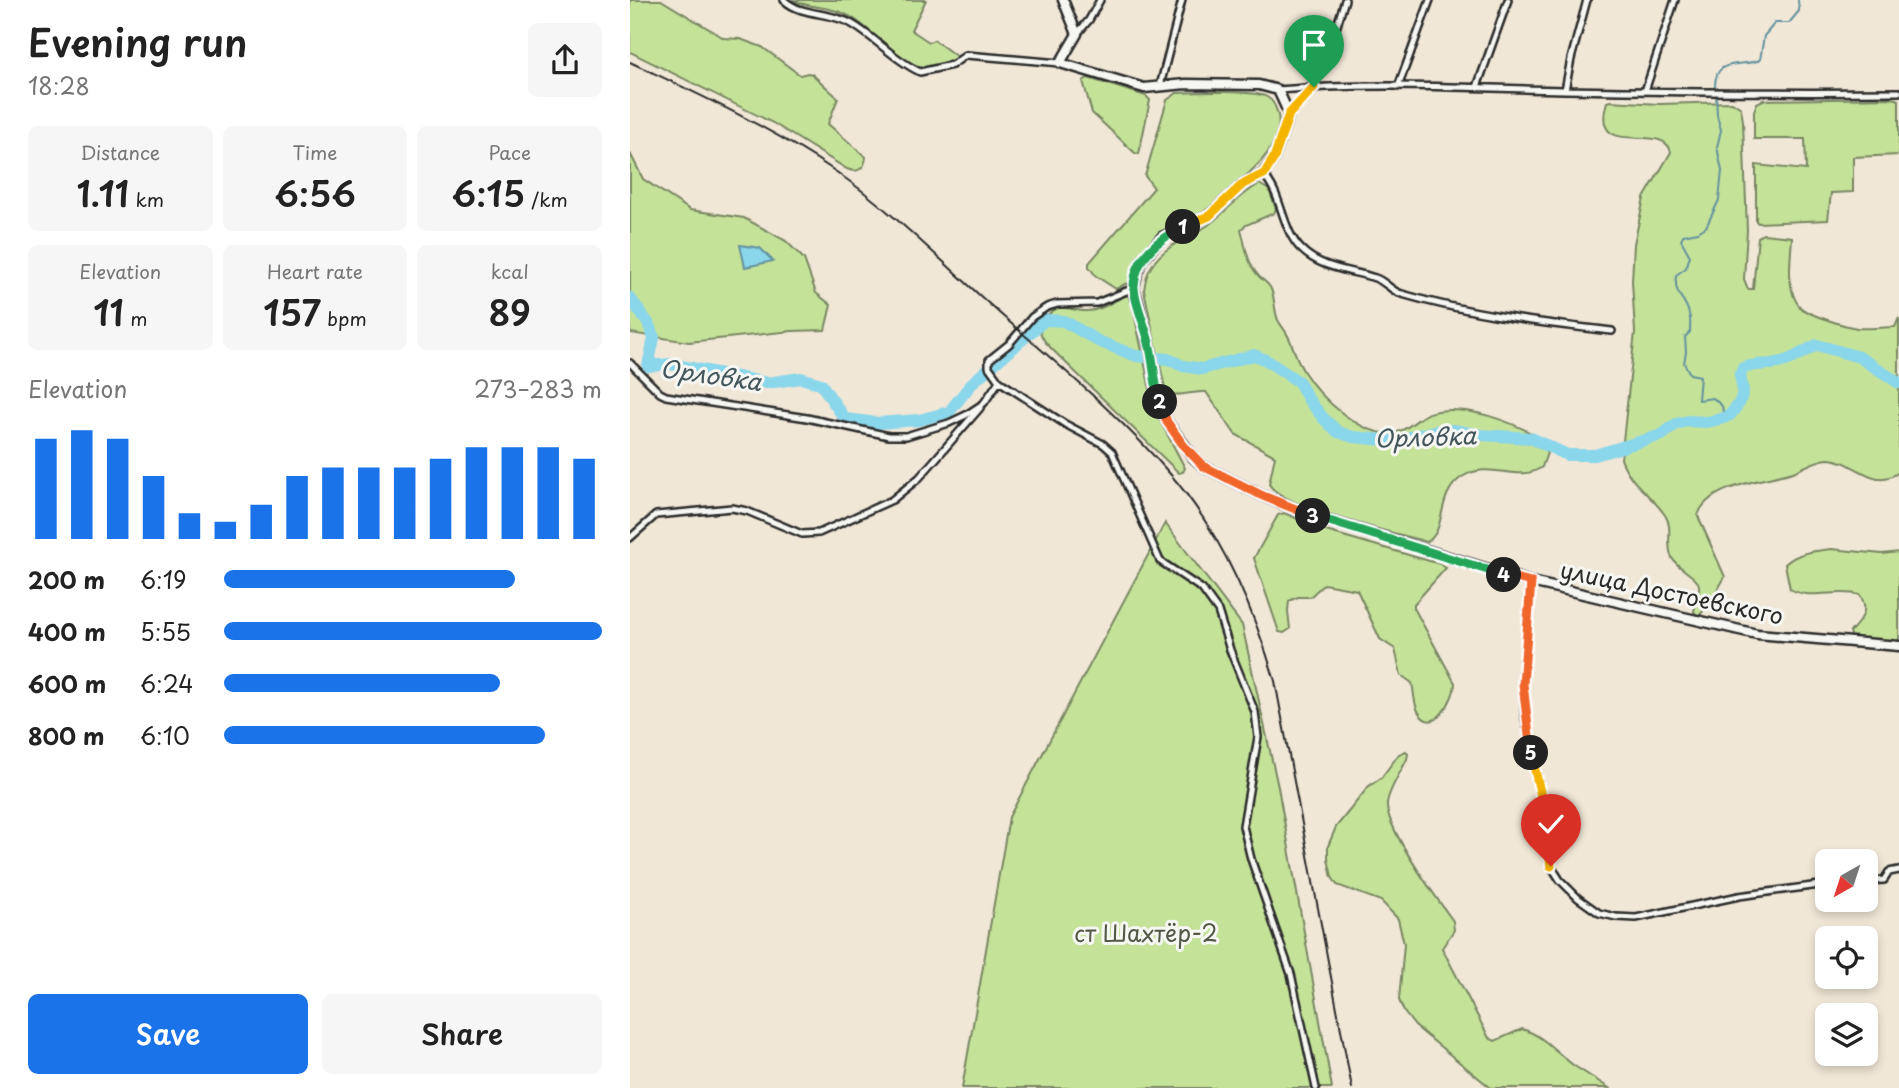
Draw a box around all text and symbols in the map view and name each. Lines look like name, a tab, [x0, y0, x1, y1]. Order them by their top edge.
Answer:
text: Evening run	[28, 13, 247, 70]
pin	[1284, 15, 1344, 87]
button: share	[528, 23, 602, 97]
icon: arrive	[1295, 26, 1333, 64]
text: 18:28	[28, 68, 90, 103]
text: Distance	[80, 138, 160, 166]
text: Time	[293, 138, 337, 166]
text: Pace	[488, 138, 531, 166]
text: 1.11	[77, 166, 129, 219]
text: 6:56	[274, 166, 356, 219]
text: 6:15	[452, 166, 525, 219]
text: km	[129, 185, 164, 213]
text: /km	[525, 185, 568, 213]
pin: 1	[1166, 210, 1200, 244]
text: 1	[1178, 212, 1187, 240]
text: Elevation	[79, 257, 161, 285]
text: Heart rate	[267, 257, 363, 285]
text: kcal	[491, 257, 529, 285]
text: 11	[93, 285, 124, 338]
text: 157	[263, 285, 321, 338]
text: 89	[488, 285, 531, 338]
text: m	[124, 304, 148, 332]
text: bpm	[321, 304, 367, 332]
water label: Орловка	[658, 349, 765, 399]
text: Elevation	[28, 371, 127, 406]
text: 273–283 m	[474, 371, 602, 406]
pin: 2	[1142, 384, 1178, 420]
text: 2	[1153, 387, 1166, 415]
water label: Орловка	[1373, 416, 1478, 456]
pin: 3	[1296, 498, 1330, 534]
text: 3	[1306, 501, 1319, 529]
street label: улица Достоевского	[1557, 551, 1787, 633]
pin: 4	[1486, 558, 1522, 592]
text: 4	[1497, 560, 1510, 588]
text: 200 m	[28, 562, 105, 597]
text: 6:19	[140, 562, 186, 597]
text: 400 m	[28, 614, 106, 649]
text: 5:55	[140, 614, 191, 649]
text: 600 m	[28, 666, 106, 701]
text: 6:24	[140, 666, 194, 701]
text: 800 m	[28, 718, 105, 753]
text: 6:10	[140, 718, 190, 753]
pin: 5	[1514, 736, 1548, 770]
text: 5	[1524, 738, 1537, 766]
pin	[1521, 794, 1581, 866]
icon: check	[1532, 805, 1570, 843]
north arrow	[1815, 849, 1878, 912]
map controls	[1815, 849, 1878, 1066]
park label: ст Шахтёр-2	[1074, 915, 1218, 950]
button: locate	[1815, 926, 1878, 989]
button: Save	[28, 994, 308, 1074]
button: Share	[322, 994, 602, 1074]
button: layers	[1815, 1003, 1878, 1066]

